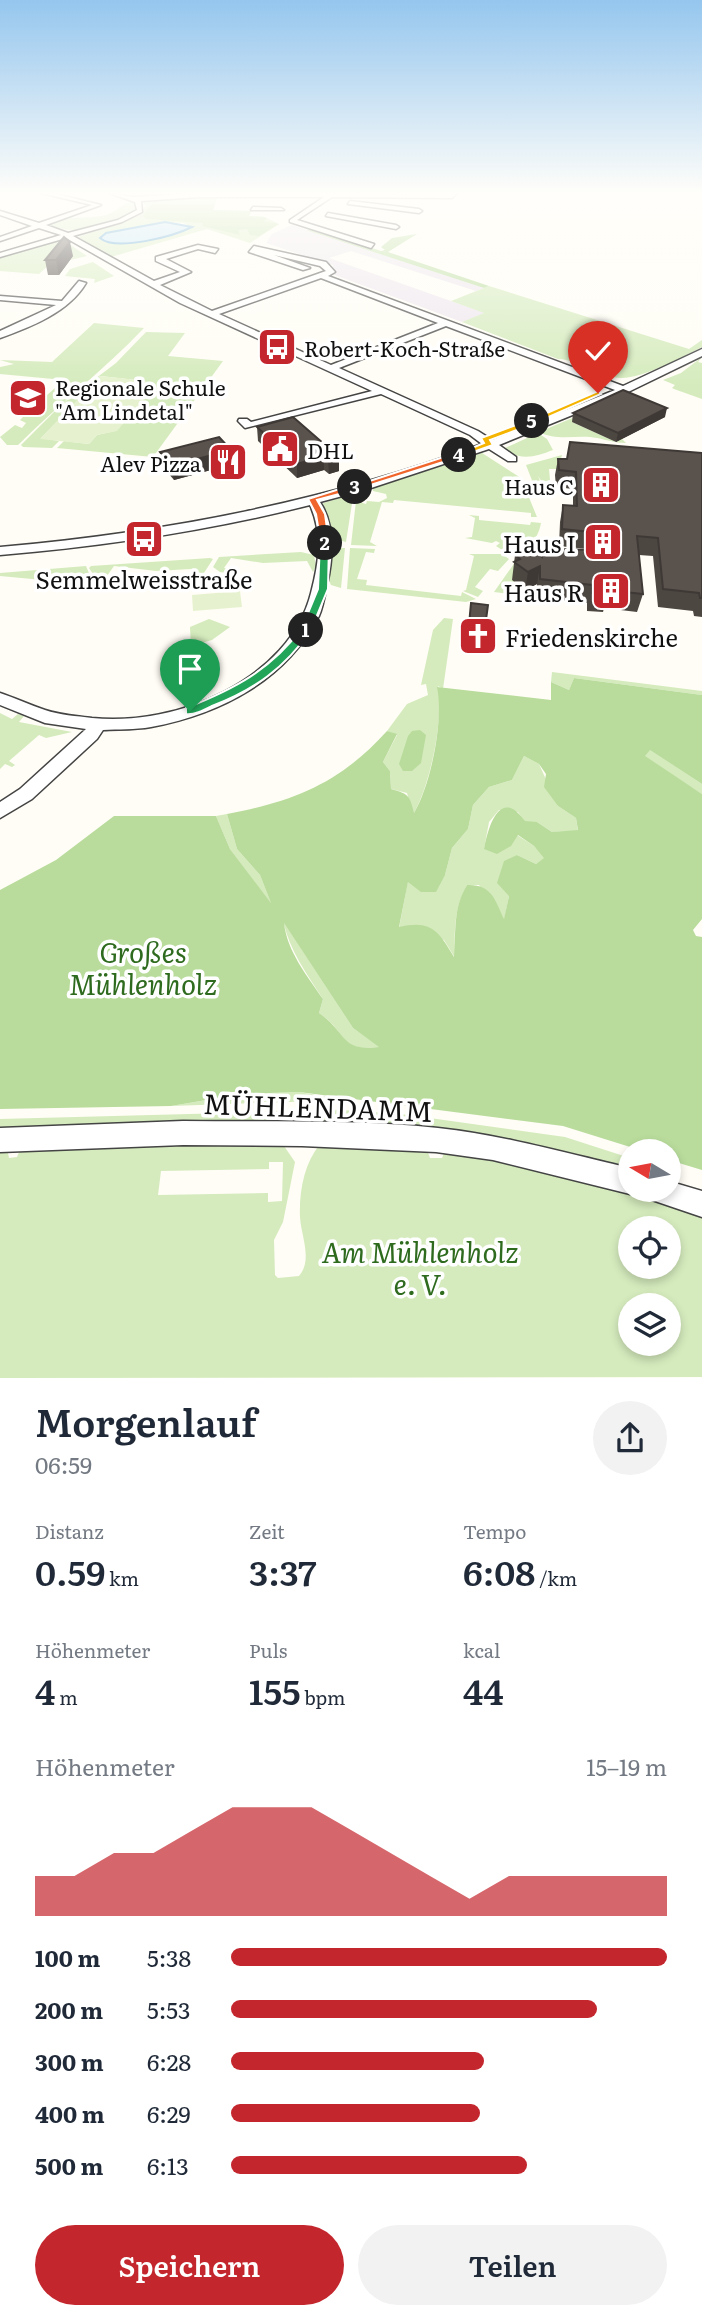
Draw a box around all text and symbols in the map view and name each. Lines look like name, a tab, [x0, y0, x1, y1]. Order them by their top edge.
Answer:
pin	[568, 321, 628, 393]
bus stop icon: Robert-Koch-Straße	[256, 326, 298, 368]
place label: Robert-Koch-Straße	[304, 332, 505, 363]
icon: check	[579, 332, 617, 370]
place label: Regionale Schule "Am Lindetal"	[55, 371, 226, 426]
school or university icon: Regionale Schule "Am Lindetal"	[7, 377, 49, 419]
pin: 5	[514, 404, 550, 438]
text: 5	[526, 406, 537, 434]
public building icon: DHL	[259, 428, 301, 470]
place label: DHL	[307, 434, 354, 465]
pin: 4	[442, 438, 476, 472]
text: 4	[453, 440, 464, 468]
restaurant icon: Alev Pizza	[207, 441, 249, 483]
place label: Alev Pizza	[100, 447, 202, 478]
building icon: Haus C	[580, 464, 622, 506]
pin: 3	[338, 470, 372, 504]
place label: Haus C	[504, 470, 574, 501]
text: 3	[349, 472, 360, 500]
bus stop icon: Semmelweisstraße	[123, 518, 165, 560]
building icon: Haus I	[582, 521, 624, 563]
place label: Haus I	[503, 525, 576, 560]
pin: 2	[308, 526, 342, 560]
text: 2	[319, 528, 330, 556]
place label: Semmelweisstraße	[36, 561, 252, 596]
building icon: Haus R	[590, 570, 632, 612]
place label: Haus R	[503, 574, 584, 609]
pin: 1	[288, 612, 324, 648]
text: 1	[302, 615, 309, 643]
church icon: Friedenskirche	[457, 615, 499, 657]
place label: Friedenskirche	[505, 619, 678, 654]
pin	[160, 639, 220, 711]
icon: arrive	[171, 650, 209, 688]
park label: Großes Mühlenholz	[69, 930, 217, 1004]
street label: MÜHLENDAMM	[203, 1081, 433, 1131]
north arrow	[618, 1139, 681, 1202]
map controls	[618, 1139, 681, 1356]
button: locate	[618, 1216, 681, 1279]
park label: Am Mühlenholz e. V.	[322, 1230, 518, 1304]
button: layers	[618, 1293, 681, 1356]
text: Morgenlauf	[35, 1392, 257, 1449]
button: share	[593, 1401, 667, 1475]
text: 06:59	[35, 1447, 92, 1481]
text: Distanz	[35, 1517, 104, 1545]
text: Zeit	[249, 1517, 285, 1545]
text: Tempo	[463, 1517, 526, 1545]
text: 0.59	[35, 1545, 105, 1597]
text: 3:37	[249, 1545, 317, 1597]
text: 6:08	[463, 1545, 535, 1597]
text: km	[105, 1564, 139, 1592]
text: /km	[535, 1564, 577, 1592]
text: Höhenmeter	[35, 1636, 150, 1664]
text: Puls	[249, 1636, 287, 1664]
text: kcal	[463, 1636, 500, 1664]
text: 4	[35, 1664, 55, 1716]
text: 155	[249, 1664, 300, 1716]
text: 44	[463, 1664, 504, 1716]
text: m	[55, 1683, 78, 1711]
text: bpm	[300, 1683, 346, 1711]
text: Höhenmeter	[35, 1749, 175, 1783]
text: 15–19 m	[586, 1749, 667, 1783]
text: 100 m	[35, 1940, 100, 1974]
text: 5:38	[147, 1940, 191, 1974]
text: 200 m	[35, 1992, 103, 2026]
text: 5:53	[147, 1992, 191, 2026]
text: 300 m	[35, 2044, 104, 2078]
text: 6:28	[147, 2044, 191, 2078]
text: 400 m	[35, 2096, 105, 2130]
text: 6:29	[147, 2096, 190, 2130]
text: 500 m	[35, 2148, 103, 2182]
text: 6:13	[147, 2148, 189, 2182]
button: Speichern	[35, 2225, 344, 2305]
button: Teilen	[358, 2225, 667, 2305]

